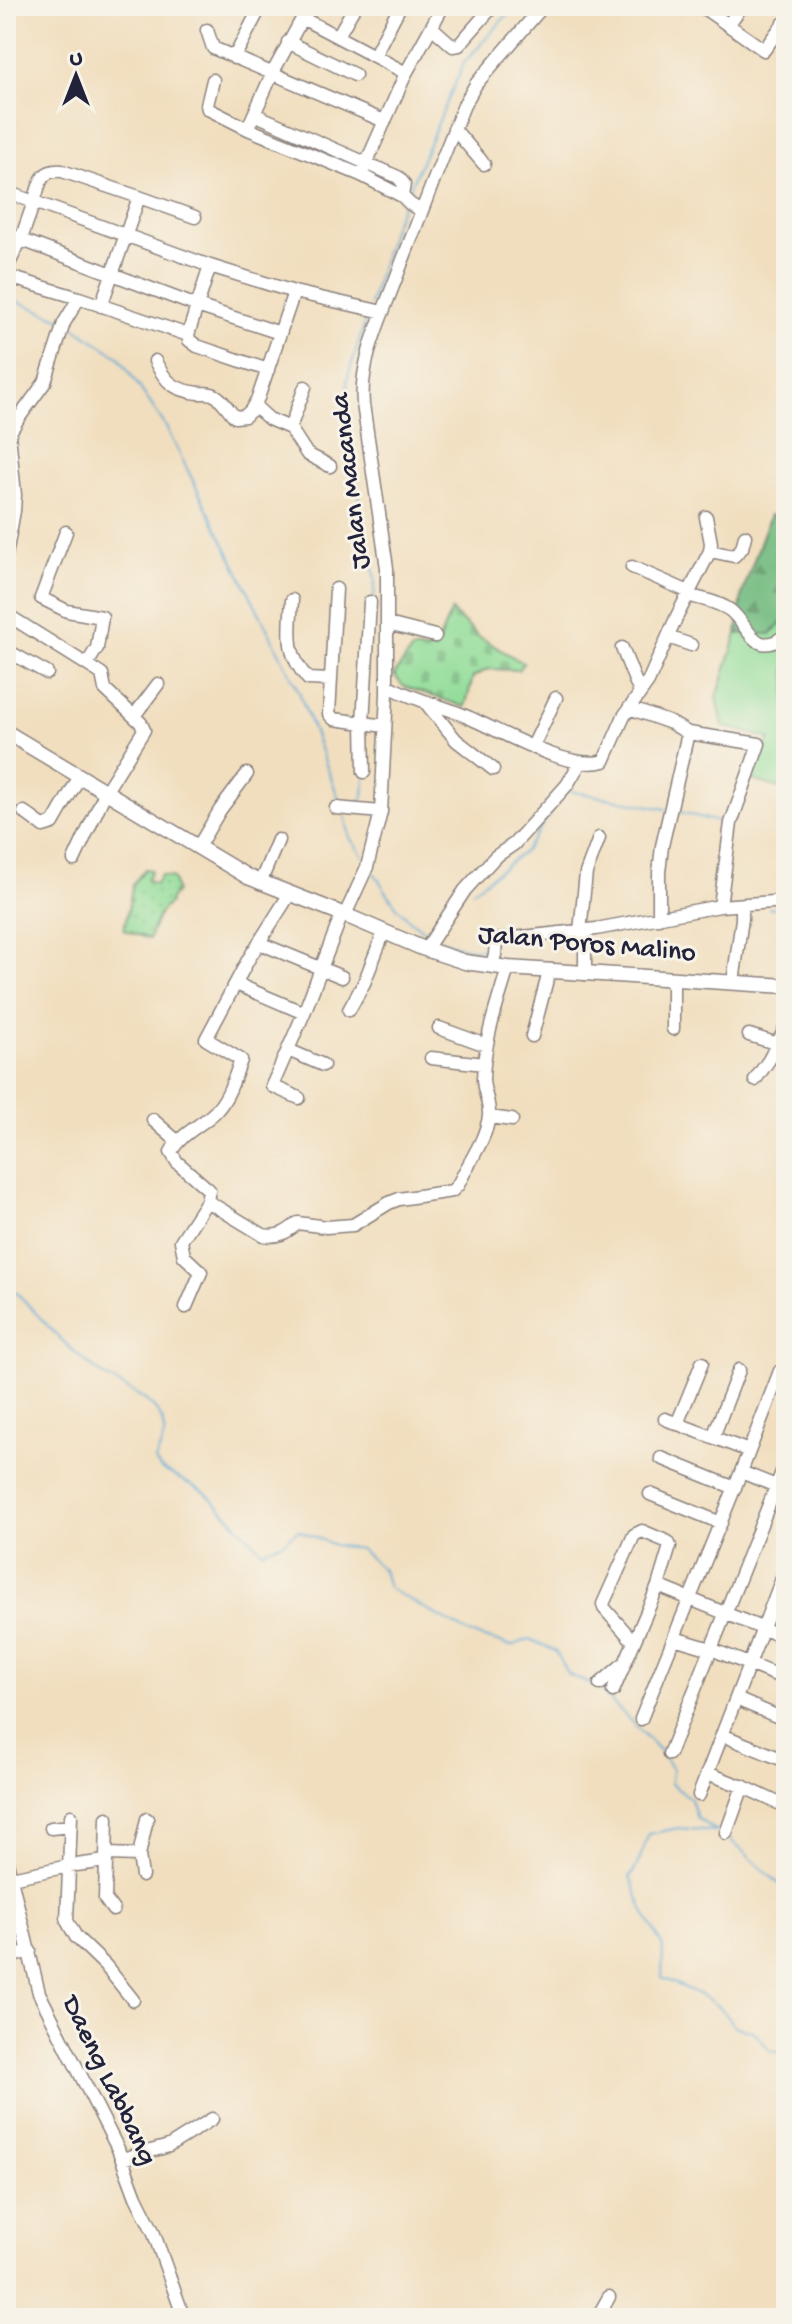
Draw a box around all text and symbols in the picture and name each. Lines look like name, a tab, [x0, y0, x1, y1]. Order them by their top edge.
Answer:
north arrow	[36, 36, 116, 116]
text: U	[70, 47, 83, 73]
street label: Jalan Macanda	[325, 390, 379, 571]
street label: Jalan Poros Malino	[477, 919, 697, 971]
street label: Daeng Labbang	[52, 1989, 163, 2171]

